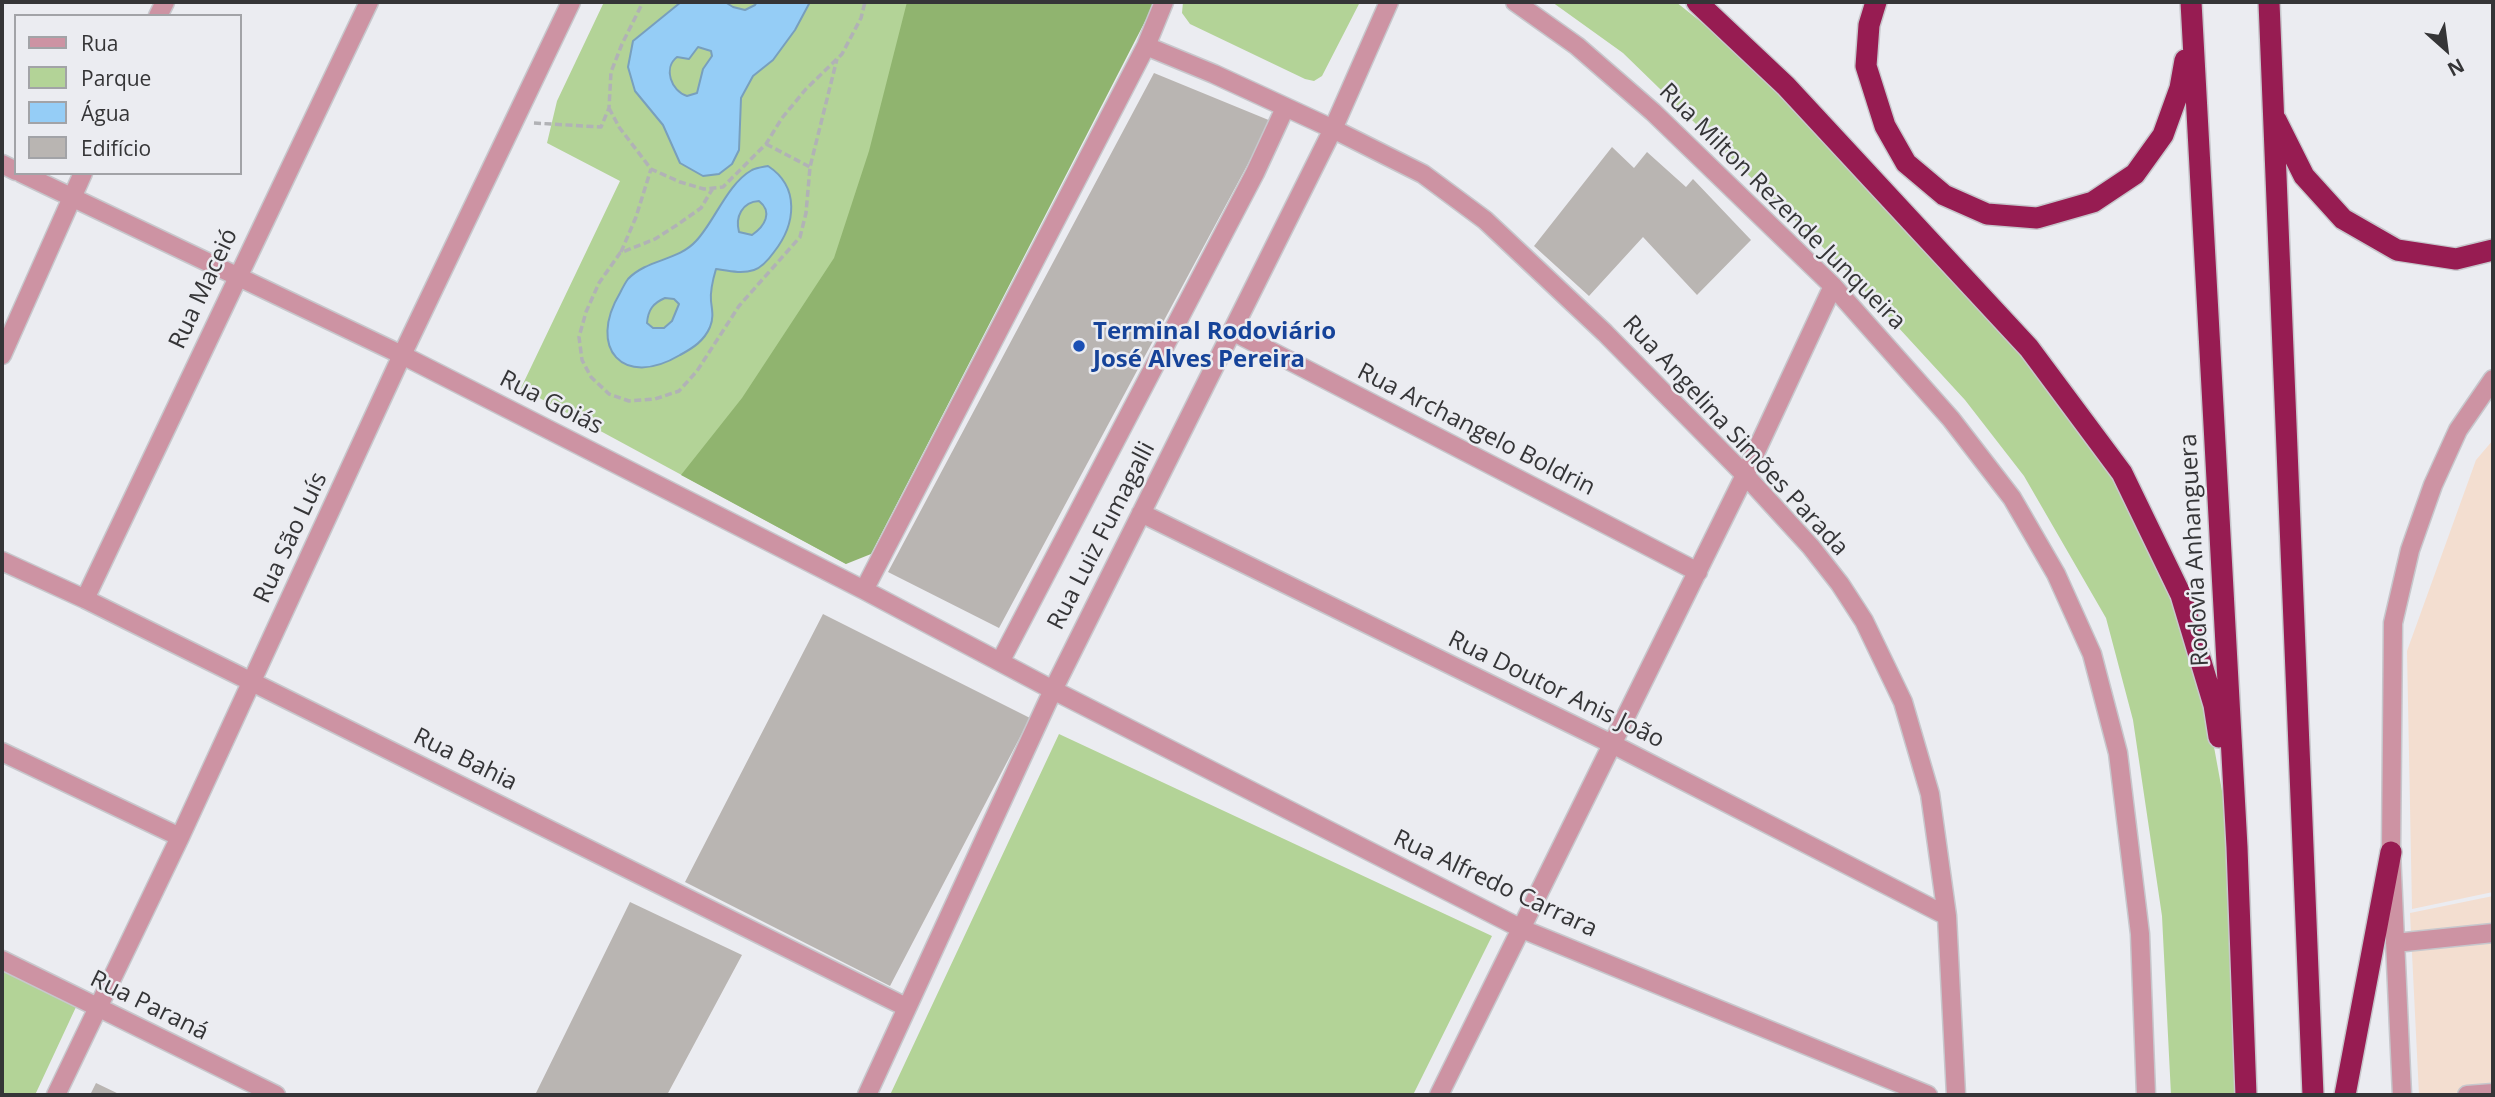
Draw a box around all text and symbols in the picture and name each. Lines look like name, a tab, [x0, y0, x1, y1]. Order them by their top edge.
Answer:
legend	[14, 14, 242, 175]
north arrow	[2411, 14, 2481, 84]
text: Rua	[81, 29, 119, 57]
text: N	[2443, 52, 2469, 83]
text: Parque	[81, 64, 151, 92]
street label: Rua Milton Rezende Junqueira	[1653, 78, 1911, 336]
text: Água	[81, 99, 130, 127]
text: Edifício	[81, 134, 151, 162]
street label: Rua Maceió	[164, 224, 244, 354]
street label: Rua Angelina Simões Parada	[1616, 310, 1854, 562]
place label: Terminal Rodoviário José Alves Pereira	[1093, 318, 1336, 374]
marker: Terminal Rodoviário José Alves Pereira	[1071, 338, 1087, 354]
street label: Rua Archangelo Boldrin	[1352, 358, 1600, 502]
street label: Rua Goiás	[495, 365, 607, 441]
street label: Rodovia Anhanguera	[2175, 433, 2215, 667]
street label: Rua Luiz Fumagalli	[1042, 437, 1162, 635]
street label: Rua São Luís	[248, 468, 334, 608]
street label: Rua Doutor Anis João	[1443, 625, 1669, 755]
street label: Rua Bahia	[408, 722, 522, 798]
street label: Rua Alfredo Carrara	[1388, 824, 1602, 944]
street label: Rua Paraná	[85, 965, 213, 1047]

